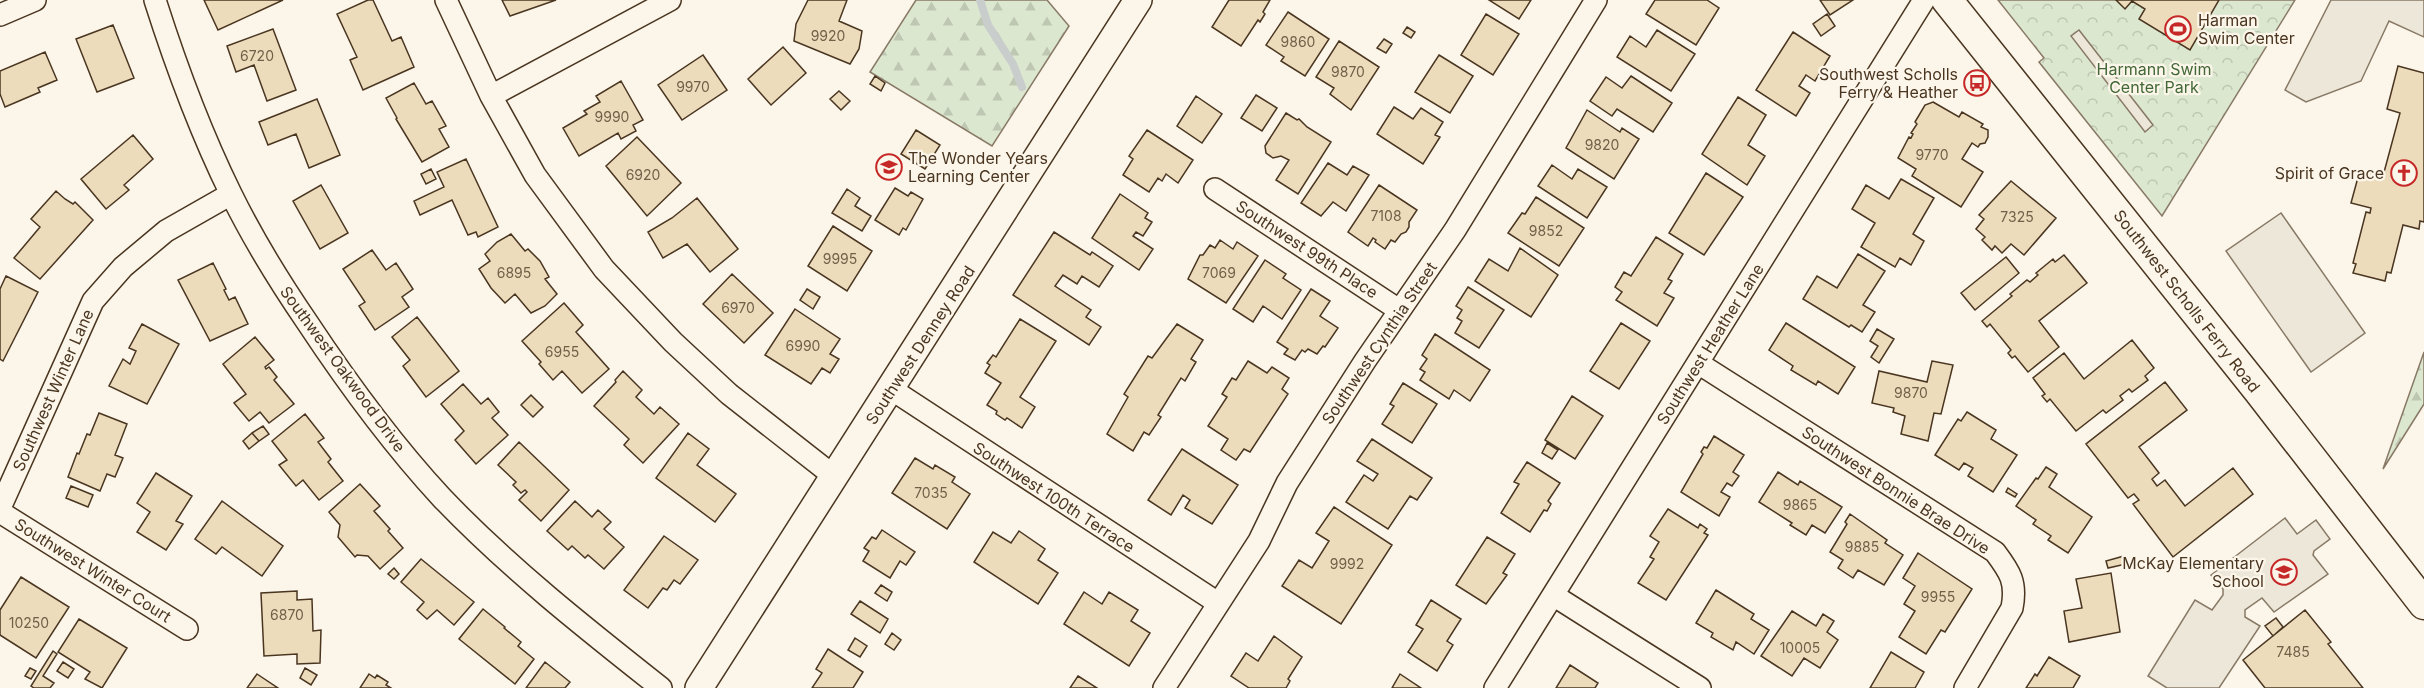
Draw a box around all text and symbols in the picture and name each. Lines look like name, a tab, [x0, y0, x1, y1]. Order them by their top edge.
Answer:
place label: Harman Swim Center	[2198, 10, 2295, 48]
sports icon: Harman Swim Center	[2163, 14, 2193, 44]
house number: 9920	[811, 27, 845, 44]
house number: 9860	[1281, 33, 1315, 50]
house number: 6720	[240, 47, 274, 64]
park label: Harmann Swim Center Park	[2097, 59, 2211, 97]
house number: 9870	[1331, 63, 1365, 80]
place label: Southwest Scholls Ferry & Heather	[1819, 64, 1958, 102]
bus stop icon: Southwest Scholls Ferry & Heather	[1962, 68, 1992, 98]
house number: 9970	[676, 78, 710, 95]
house number: 9990	[595, 108, 629, 125]
house number: 9820	[1585, 136, 1619, 153]
house number: 9770	[1915, 146, 1949, 163]
place label: The Wonder Years Learning Center	[908, 148, 1048, 186]
school or university icon: The Wonder Years Learning Center	[874, 152, 904, 182]
church icon: Spirit of Grace	[2389, 158, 2419, 188]
place label: Spirit of Grace	[2275, 163, 2384, 183]
house number: 6920	[626, 166, 660, 183]
street label: Southwest 99th Place	[1232, 196, 1382, 302]
street label: Southwest Scholls Ferry Road	[2109, 206, 2265, 396]
house number: 7108	[1370, 207, 1402, 224]
house number: 7325	[2000, 208, 2034, 225]
house number: 9852	[1529, 222, 1563, 239]
house number: 9995	[823, 250, 857, 267]
street label: Southwest Cynthia Street	[1317, 258, 1441, 428]
street label: Southwest Heather Lane	[1652, 260, 1768, 428]
street label: Southwest Denney Road	[861, 262, 979, 428]
house number: 6895	[497, 264, 531, 281]
house number: 7069	[1202, 264, 1236, 281]
street label: Southwest Oakwood Drive	[276, 282, 410, 456]
house number: 6970	[721, 299, 755, 316]
street label: Southwest Winter Lane	[8, 306, 98, 474]
house number: 6990	[786, 337, 820, 354]
house number: 6955	[545, 343, 579, 360]
house number: 9870	[1894, 384, 1928, 401]
street label: Southwest Bonnie Brae Drive	[1798, 422, 1994, 558]
street label: Southwest 100th Terrace	[969, 437, 1139, 557]
house number: 7035	[914, 484, 948, 501]
house number: 9865	[1783, 496, 1817, 513]
street label: Southwest Winter Court	[11, 514, 175, 626]
house number: 9885	[1845, 538, 1879, 555]
place label: McKay Elementary School	[2122, 553, 2264, 591]
house number: 9992	[1330, 555, 1364, 572]
school or university icon: McKay Elementary School	[2269, 557, 2299, 587]
house number: 9955	[1921, 588, 1955, 605]
house number: 6870	[270, 606, 304, 623]
house number: 10250	[9, 614, 49, 631]
house number: 10005	[1780, 639, 1820, 656]
house number: 7485	[2276, 643, 2310, 660]

